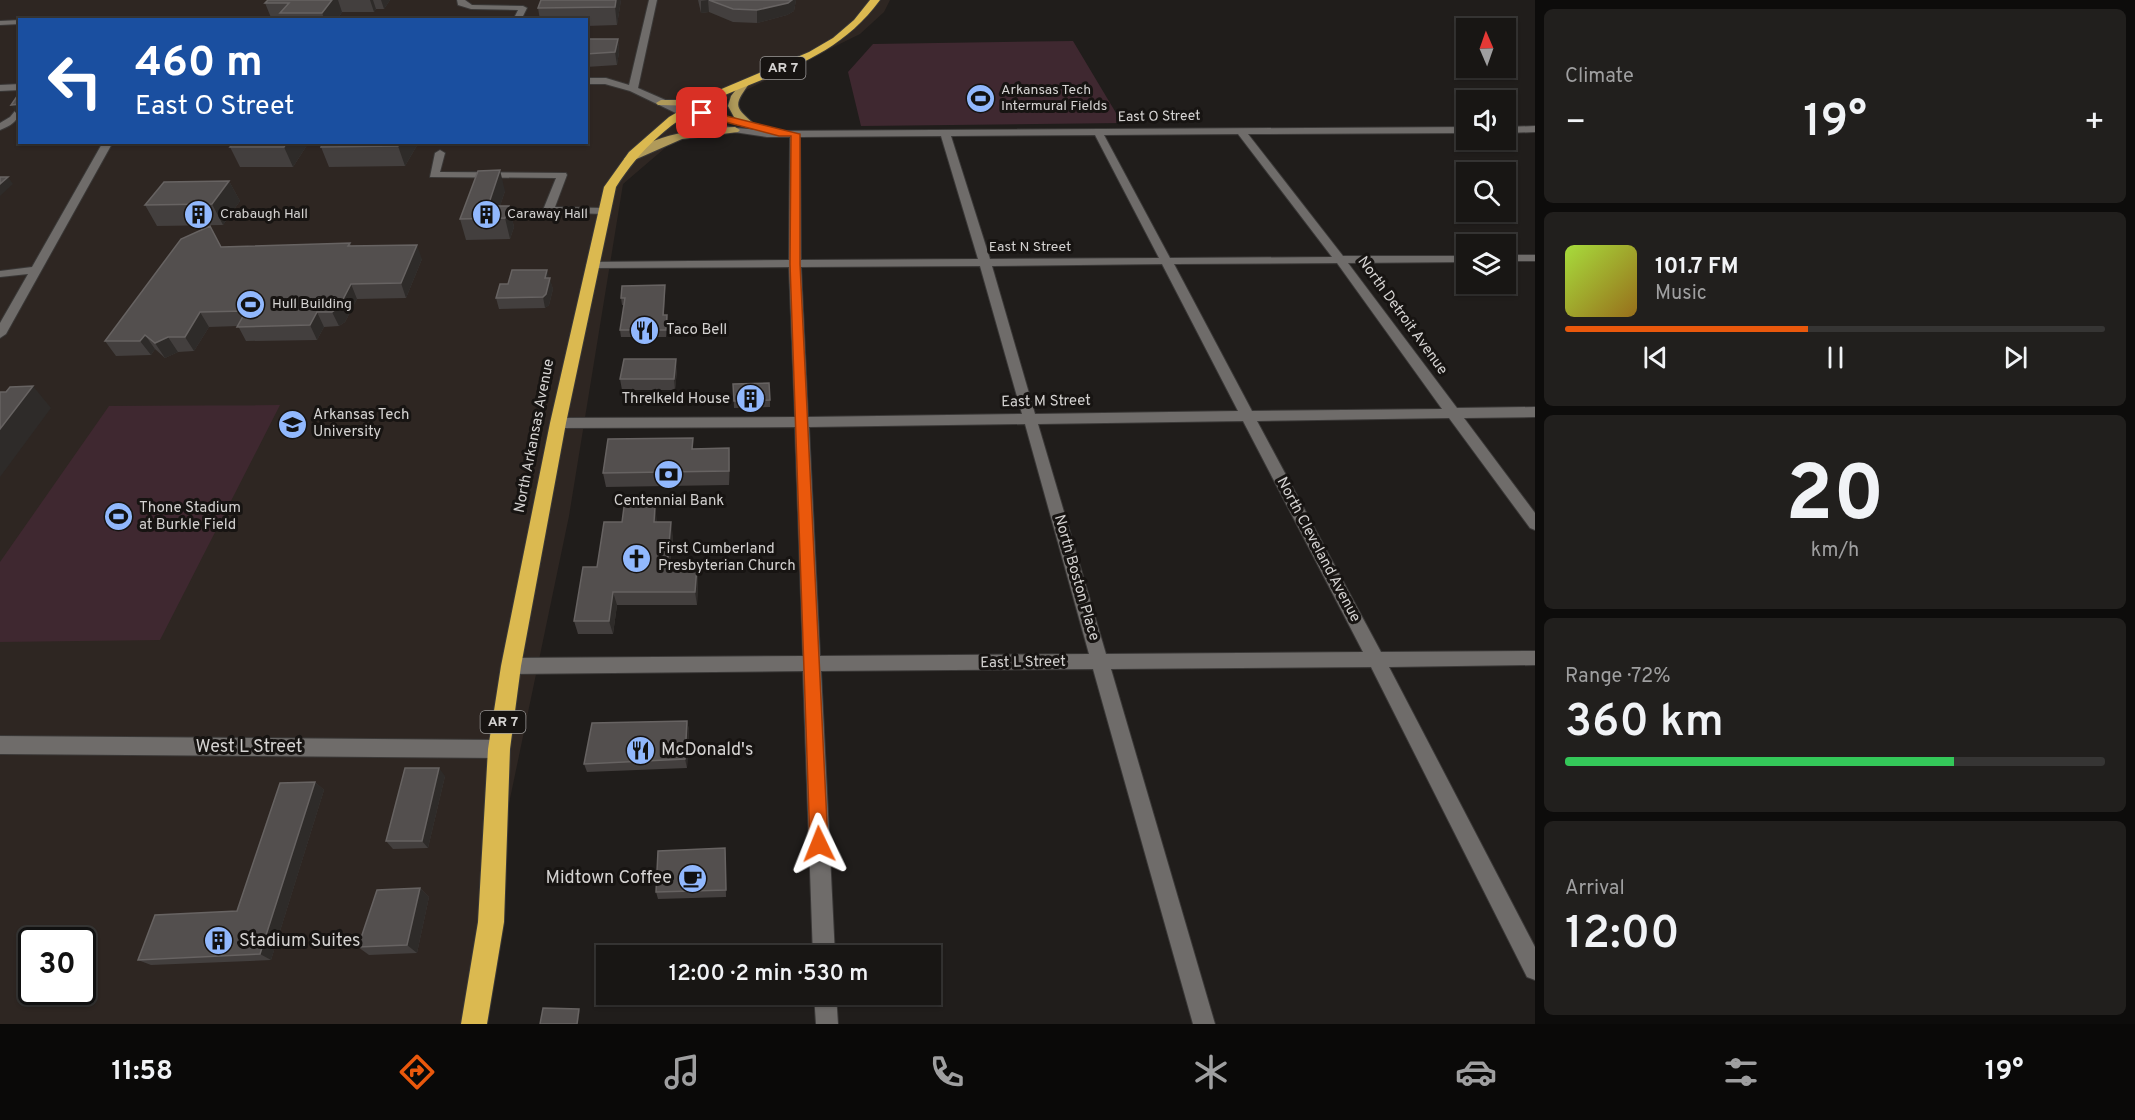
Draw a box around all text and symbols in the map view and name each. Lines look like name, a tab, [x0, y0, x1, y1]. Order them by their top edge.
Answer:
north arrow	[1456, 18, 1516, 78]
map controls	[1456, 18, 1516, 294]
text: 460 m	[135, 38, 263, 91]
icon: left	[36, 42, 114, 120]
road number: AR 7	[760, 57, 806, 79]
text: Climate	[1565, 64, 1634, 90]
sports icon: Arkansas Tech Intermural Fields	[964, 82, 996, 114]
place label: Arkansas Tech Intermural Fields	[1001, 82, 1107, 115]
pin	[676, 87, 727, 138]
text: East O Street	[135, 90, 295, 124]
button: sound	[1456, 90, 1516, 150]
text: 19°	[1803, 95, 1867, 152]
icon: arrive	[685, 96, 718, 129]
text: −	[1565, 103, 1586, 145]
text: +	[2084, 103, 2105, 145]
street label: East O Street	[1117, 108, 1201, 126]
button: search	[1456, 162, 1516, 222]
building icon: Crabaugh Hall	[183, 198, 215, 230]
building icon: Caraway Hall	[470, 198, 502, 230]
place label: Crabaugh Hall	[220, 206, 308, 223]
place label: Caraway Hall	[507, 206, 588, 223]
button: layers	[1456, 234, 1516, 294]
street label: East N Street	[989, 239, 1071, 256]
street label: North Detroit Avenue	[1353, 253, 1451, 379]
text: 101.7 FM	[1655, 254, 1738, 281]
text: Music	[1655, 281, 1707, 307]
sports icon: Hull Building	[235, 288, 267, 320]
place label: Hull Building	[272, 296, 352, 313]
restaurant icon: Taco Bell	[629, 314, 661, 346]
place label: Taco Bell	[666, 321, 727, 340]
icon: previous	[1639, 341, 1672, 374]
icon: pause	[1819, 341, 1852, 374]
icon: next	[1999, 341, 2032, 374]
street label: North Arkansas Avenue	[511, 357, 559, 515]
building icon: Threlkeld House	[735, 383, 767, 415]
place label: Threlkeld House	[621, 390, 730, 409]
street label: East M Street	[1001, 392, 1091, 412]
place label: Arkansas Tech University	[313, 406, 409, 442]
school or university icon: Arkansas Tech University	[276, 408, 308, 440]
text: 20	[1786, 449, 1884, 548]
bank icon: Centennial Bank	[653, 458, 685, 490]
street label: North Cleveland Avenue	[1272, 474, 1364, 626]
place label: Centennial Bank	[614, 492, 724, 511]
place label: Thone Stadium at Burkle Field	[139, 499, 241, 535]
sports icon: Thone Stadium at Burkle Field	[102, 501, 134, 533]
street label: North Boston Place	[1049, 513, 1103, 643]
text: km/h	[1811, 538, 1859, 564]
place label: First Cumberland Presbyterian Church	[658, 540, 796, 576]
church icon: First Cumberland Presbyterian Church	[621, 542, 653, 574]
street label: East L Street	[980, 653, 1066, 673]
text: Range · 72%	[1565, 664, 1671, 690]
text: 360 km	[1565, 695, 1724, 752]
road number: AR 7	[480, 711, 526, 733]
restaurant icon: McDonald's	[624, 734, 656, 766]
street label: West L Street	[195, 736, 303, 759]
place label: McDonald's	[661, 739, 753, 762]
position arrow	[787, 812, 851, 876]
cafe icon: Midtown Coffee	[677, 862, 709, 894]
place label: Midtown Coffee	[546, 867, 672, 890]
text: Arrival	[1565, 876, 1625, 902]
text: 12:00	[1565, 907, 1680, 964]
building icon: Stadium Suites	[202, 925, 234, 957]
speed limit sign: 30	[18, 927, 96, 1005]
place label: Stadium Suites	[239, 930, 360, 953]
text: 12:00 · 2 min · 530 m	[669, 961, 868, 988]
icon: directions	[396, 1051, 438, 1093]
icon: music	[661, 1051, 703, 1093]
icon: phone	[926, 1051, 968, 1093]
icon: climate	[1190, 1051, 1232, 1093]
icon: car	[1455, 1051, 1497, 1093]
icon: filters	[1720, 1051, 1762, 1093]
text: 11:58	[111, 1055, 173, 1089]
text: 19°	[1985, 1055, 2023, 1089]

